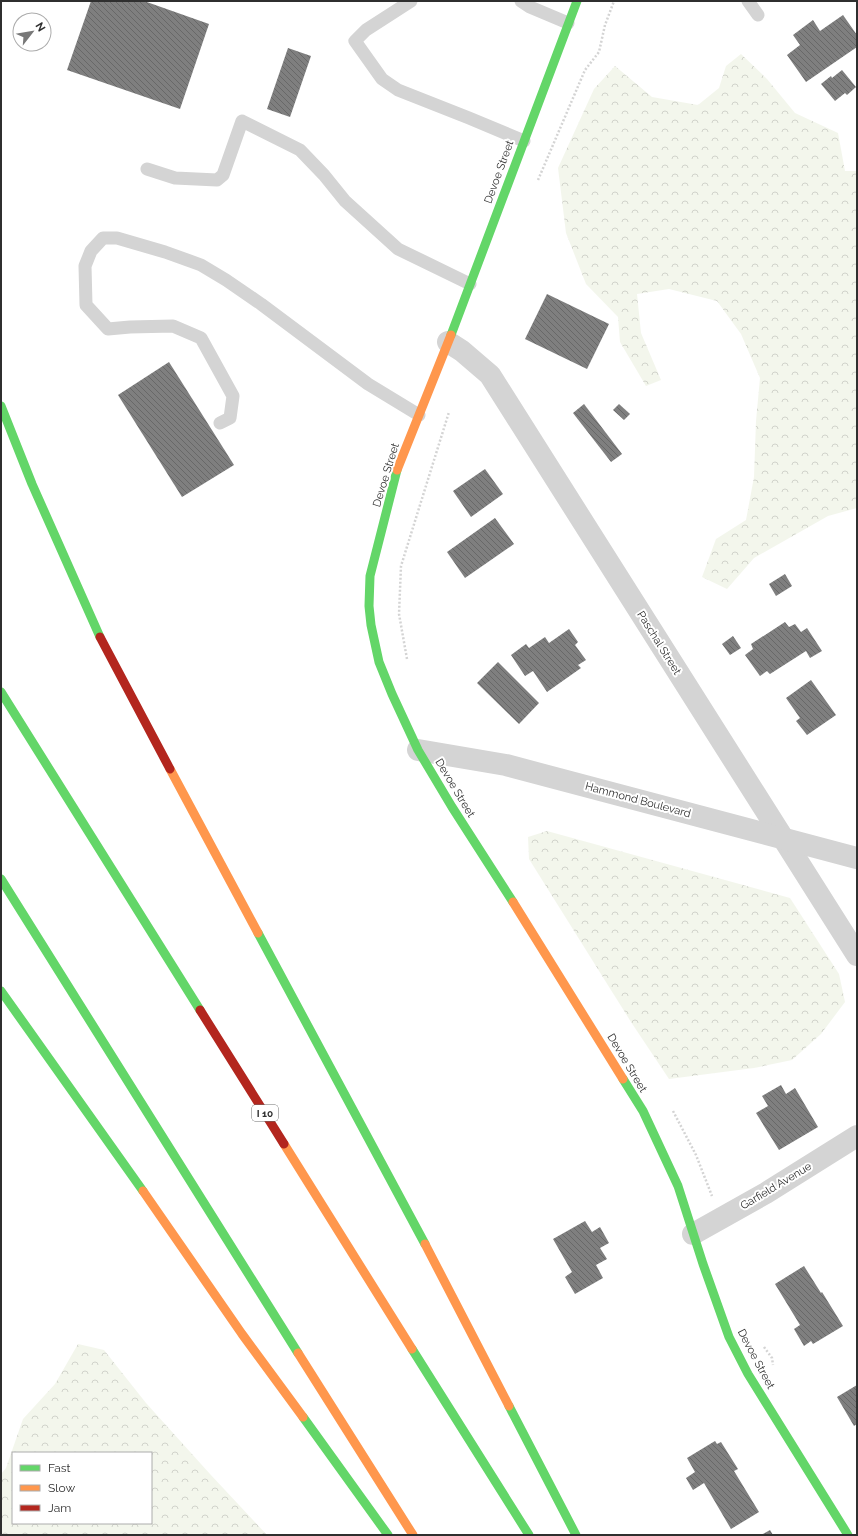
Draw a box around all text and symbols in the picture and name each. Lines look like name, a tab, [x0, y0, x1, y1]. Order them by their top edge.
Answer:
north arrow	[12, 12, 52, 52]
text: N	[32, 20, 48, 34]
street label: Devoe Street	[482, 138, 517, 205]
street label: Devoe Street	[370, 441, 402, 509]
street label: Paschal Street	[634, 609, 684, 677]
street label: Devoe Street	[432, 756, 478, 820]
street label: Hammond Boulevard	[584, 780, 692, 820]
street label: Devoe Street	[604, 1031, 650, 1095]
road number: I 10	[252, 1105, 278, 1121]
street label: Garfield Avenue	[738, 1159, 814, 1212]
street label: Devoe Street	[735, 1327, 777, 1392]
legend	[12, 1452, 152, 1524]
text: Fast	[48, 1461, 71, 1475]
text: Slow	[48, 1481, 75, 1495]
text: Jam	[48, 1501, 71, 1515]

